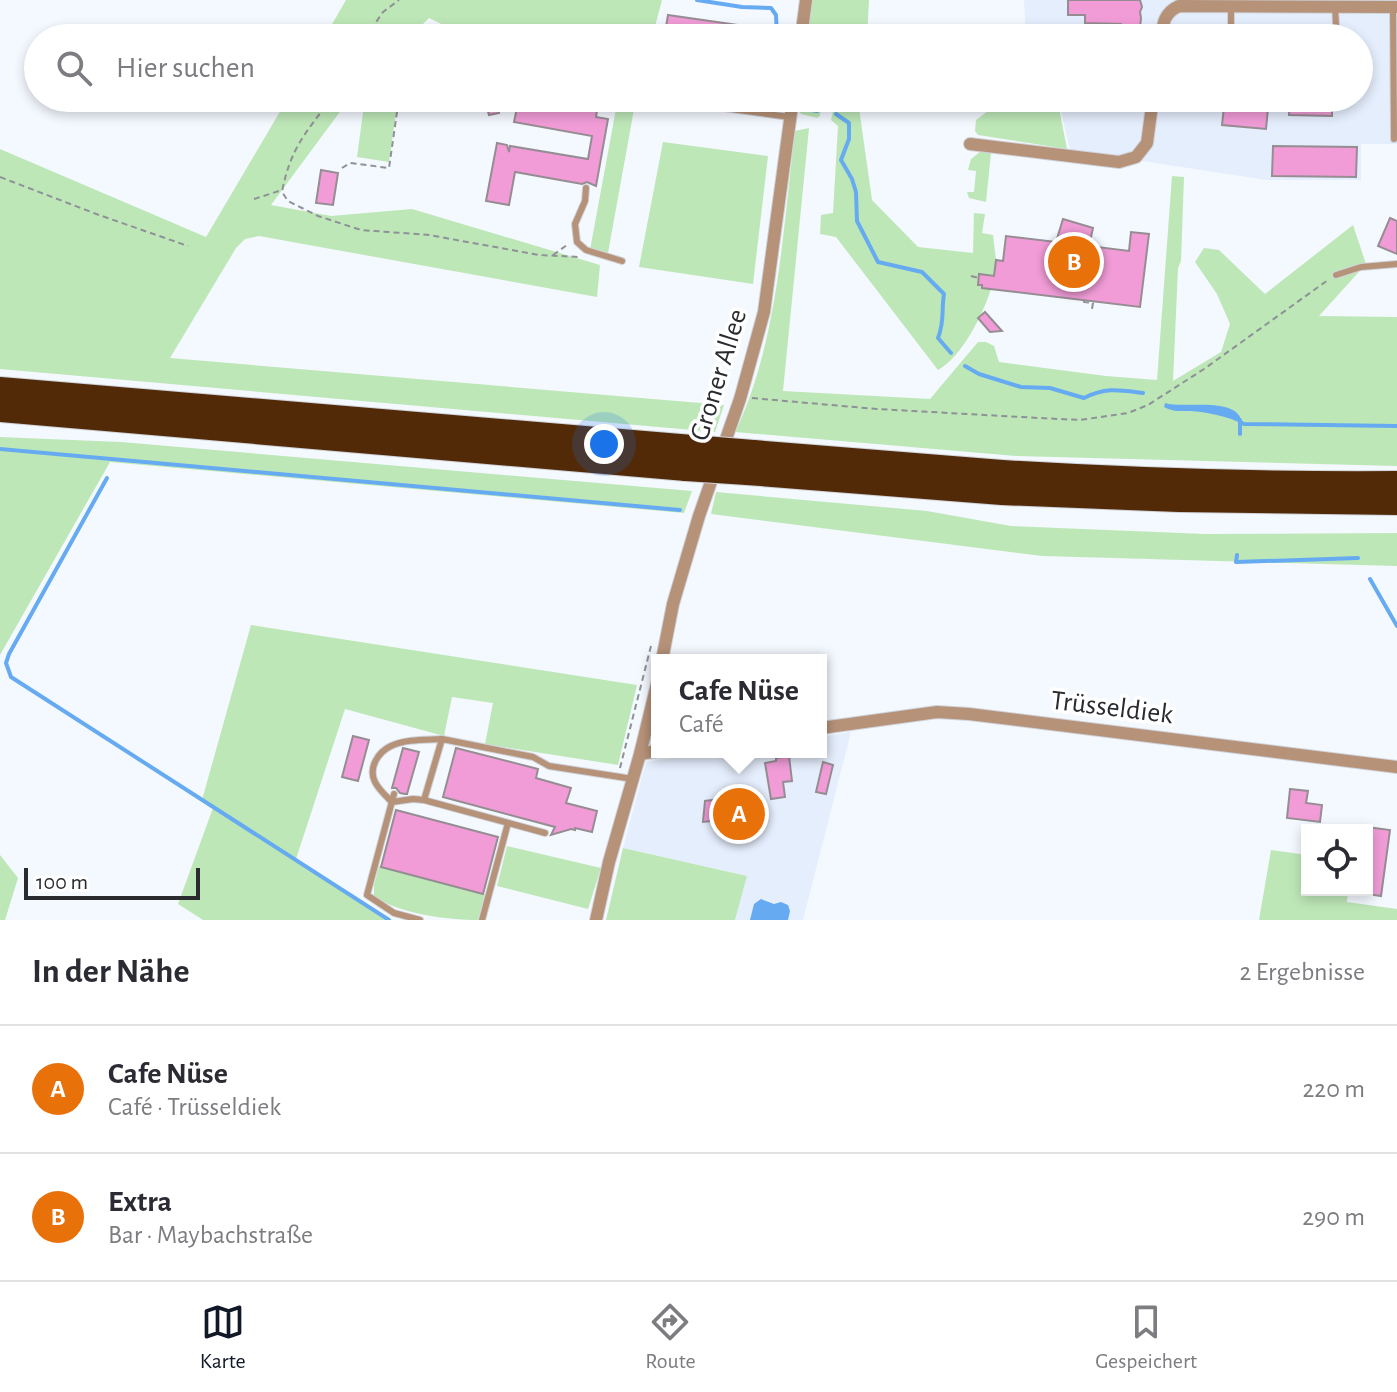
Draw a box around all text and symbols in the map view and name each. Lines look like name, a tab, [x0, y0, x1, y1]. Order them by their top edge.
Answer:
search box	[24, 24, 1373, 112]
icon: search	[52, 46, 96, 90]
text: Hier suchen	[116, 53, 255, 83]
pin: B	[1048, 232, 1100, 292]
street label: Groner Allee	[686, 306, 752, 444]
your location	[584, 424, 624, 464]
popup	[651, 654, 827, 758]
text: Cafe Nüse	[679, 676, 799, 706]
street label: Trüsseldiek	[1049, 687, 1175, 729]
text: Café	[679, 711, 724, 737]
pin: A	[713, 784, 765, 844]
map controls	[1301, 824, 1373, 896]
button: locate	[1301, 824, 1373, 896]
scale bar	[24, 864, 200, 900]
text: 100 m	[36, 871, 88, 893]
text: In der Nähe	[32, 955, 189, 989]
text: 2 Ergebnisse	[1240, 959, 1365, 985]
text: Cafe Nüse	[108, 1059, 228, 1089]
text: A	[50, 1076, 66, 1102]
text: 220 m	[1303, 1076, 1365, 1102]
text: Café · Trüsseldiek	[108, 1094, 281, 1120]
text: Extra	[108, 1187, 172, 1217]
text: B	[50, 1204, 66, 1230]
text: 290 m	[1302, 1204, 1365, 1230]
text: Bar · Maybachstraße	[108, 1222, 313, 1248]
tab: Karte	[200, 1300, 246, 1374]
tab: Route	[645, 1300, 696, 1374]
tab: Gespeichert	[1095, 1300, 1197, 1374]

